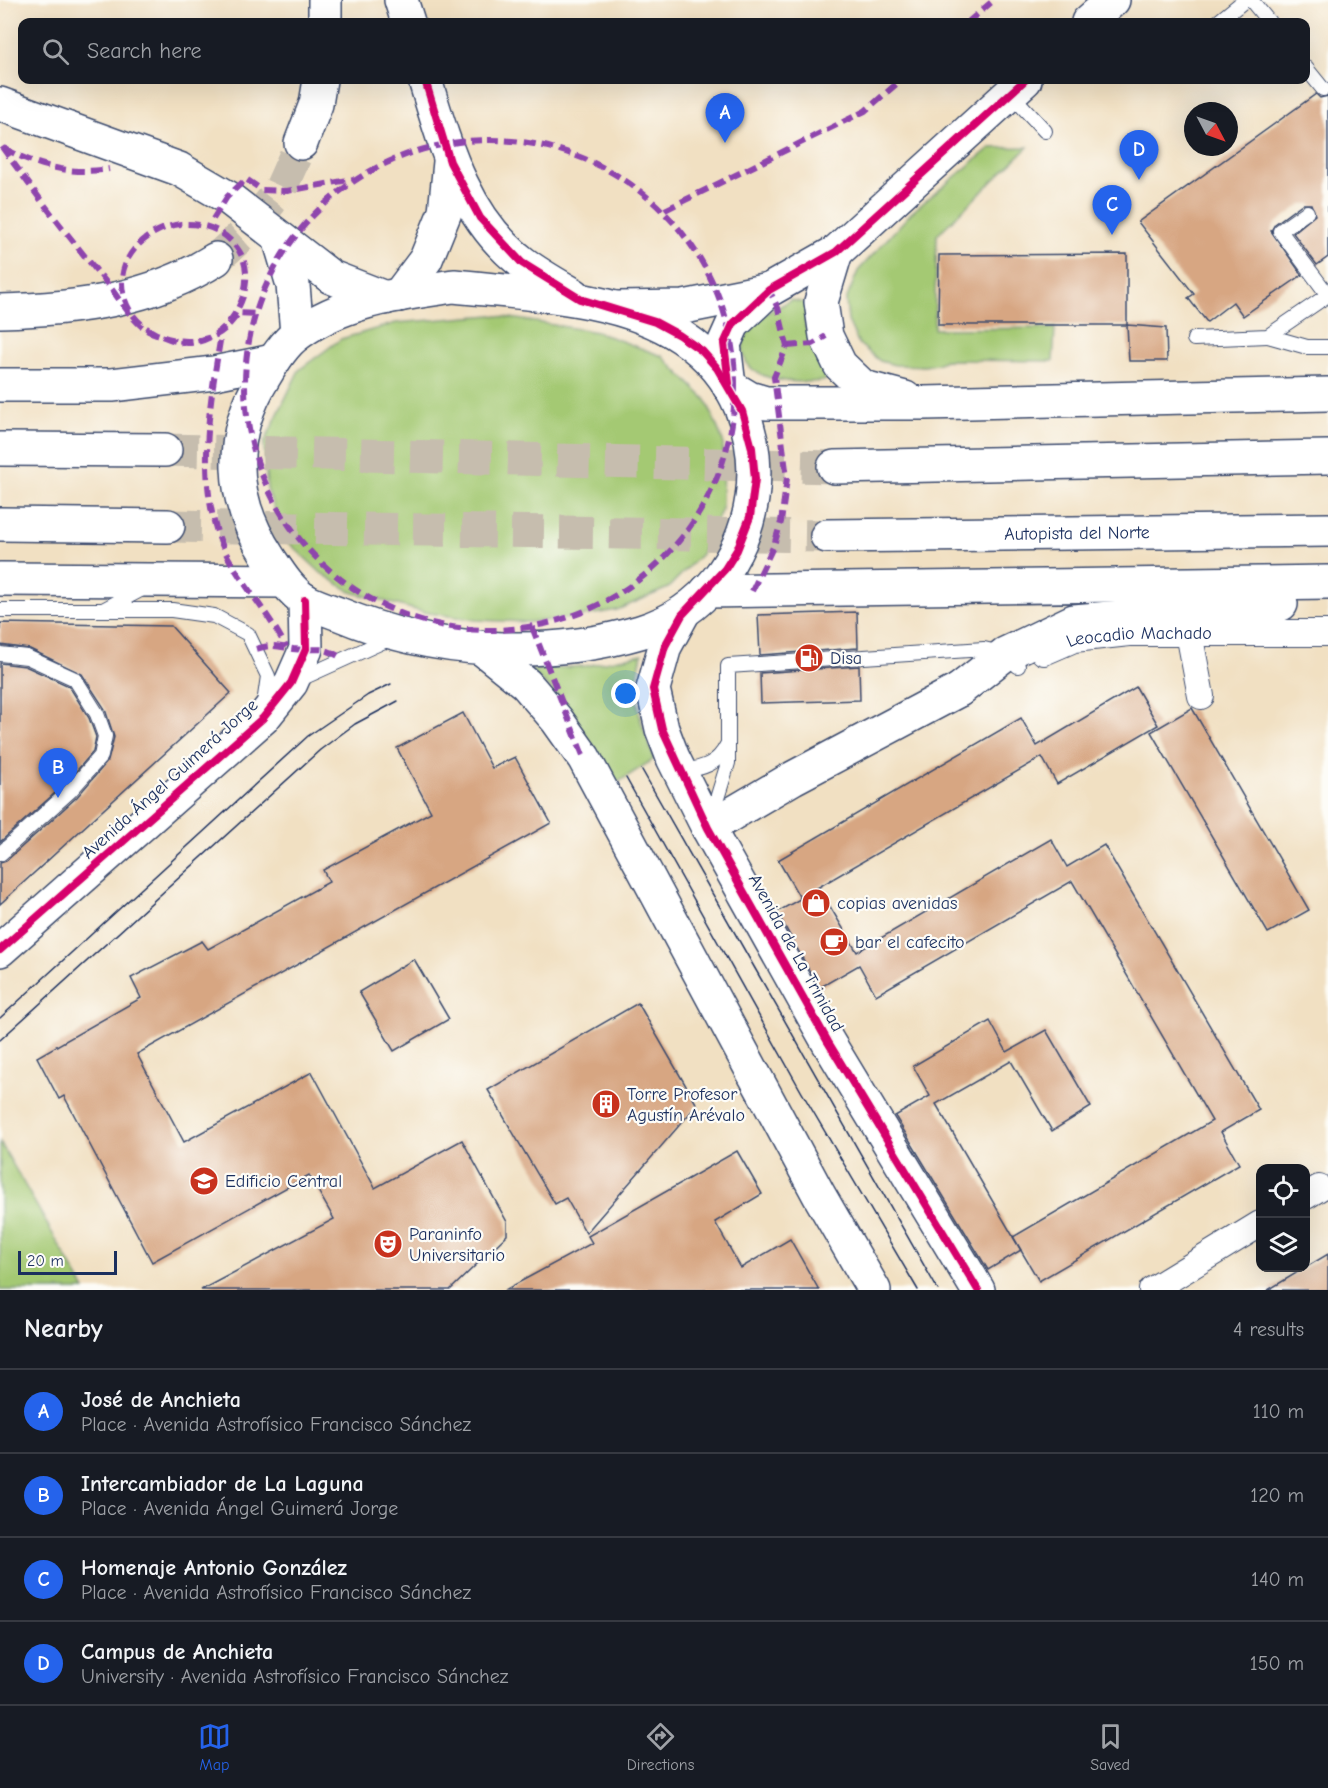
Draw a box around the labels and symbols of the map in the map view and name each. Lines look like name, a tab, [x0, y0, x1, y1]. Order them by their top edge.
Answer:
pin: A	[706, 94, 744, 143]
north arrow	[1184, 102, 1238, 156]
pin: D	[1120, 130, 1158, 180]
pin: C	[1092, 186, 1132, 235]
street label: Autopista del Norte	[1004, 522, 1150, 544]
street label: Leocadio Machado	[1063, 623, 1212, 652]
fuel station icon: Disa	[793, 642, 825, 674]
place label: Disa	[830, 648, 862, 669]
your location	[611, 679, 640, 708]
street label: Avenida Ángel Guimerá Jorge	[77, 694, 262, 864]
pin: B	[38, 748, 78, 798]
street label: Avenida de La Trinidad	[744, 870, 848, 1036]
shop icon: copias avenidas	[800, 887, 832, 919]
place label: copias avenidas	[837, 893, 957, 914]
cafe icon: bar el cafecito	[818, 926, 850, 958]
place label: bar el cafecito	[855, 932, 965, 953]
place label: Torre Profesor Agustín Arévalo	[627, 1084, 745, 1126]
building icon: Torre Profesor Agustín Arévalo	[590, 1088, 622, 1120]
school or university icon: Edificio Central	[188, 1165, 220, 1197]
place label: Edificio Central	[225, 1171, 342, 1192]
place label: Paraninfo Universitario	[409, 1224, 505, 1266]
theatre icon: Paraninfo Universitario	[372, 1228, 404, 1260]
scale bar	[18, 1248, 117, 1276]

